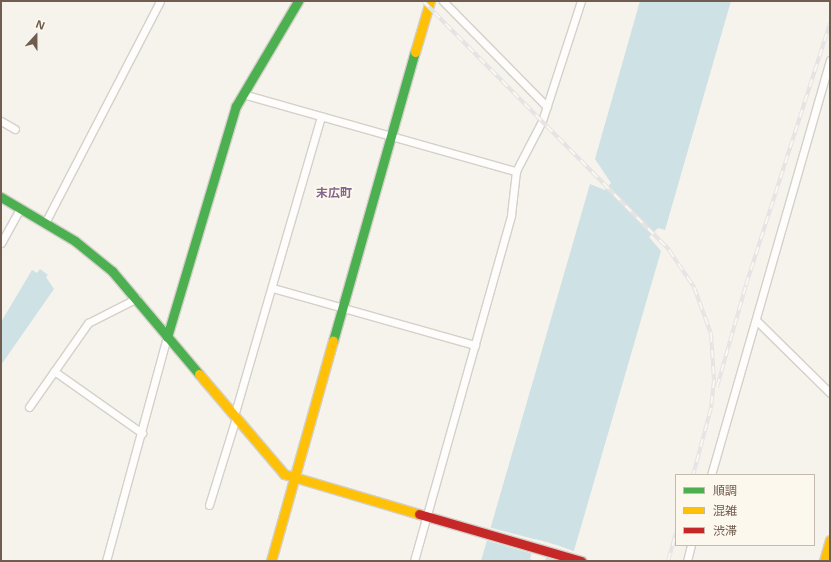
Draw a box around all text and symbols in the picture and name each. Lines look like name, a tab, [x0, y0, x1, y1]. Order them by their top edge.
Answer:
north arrow	[16, 16, 56, 56]
text: N	[34, 16, 47, 33]
district label: 末広町	[316, 186, 352, 200]
legend	[675, 474, 815, 546]
text: 順調	[713, 482, 737, 499]
text: 混雑	[713, 502, 737, 519]
text: 渋滞	[713, 522, 737, 539]

